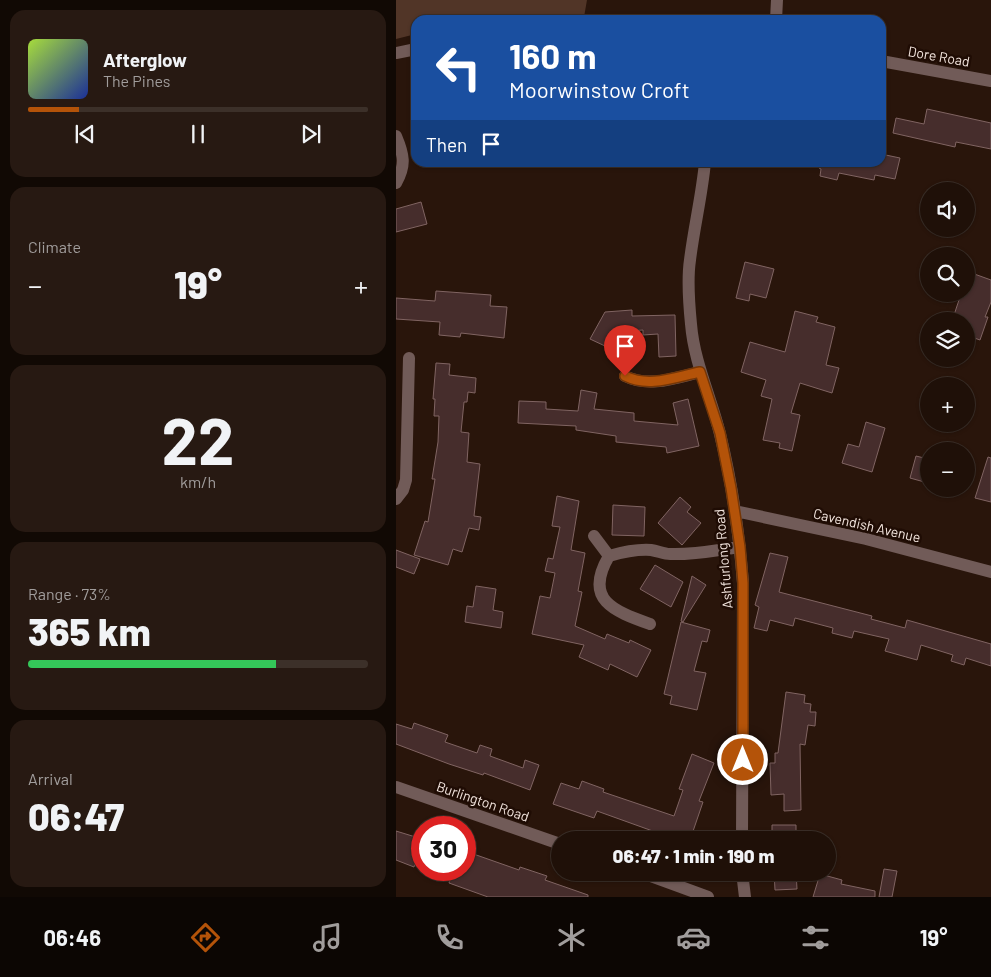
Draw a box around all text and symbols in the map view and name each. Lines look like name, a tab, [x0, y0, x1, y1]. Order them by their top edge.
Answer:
text: 160 m	[509, 34, 596, 76]
icon: left	[426, 35, 491, 100]
street label: Dore Road	[907, 42, 971, 70]
text: Afterglow	[103, 48, 187, 71]
text: The Pines	[103, 71, 171, 90]
text: Moorwinstow Croft	[509, 76, 690, 102]
icon: previous	[71, 120, 99, 148]
icon: pause	[184, 120, 212, 148]
icon: next	[297, 120, 325, 148]
icon: arrive	[477, 130, 505, 158]
text: Then	[426, 133, 467, 156]
map controls	[920, 182, 975, 497]
button: sound	[920, 182, 975, 237]
text: Climate	[28, 237, 81, 256]
button: search	[920, 247, 975, 302]
text: 19°	[174, 261, 222, 307]
text: −	[28, 268, 42, 302]
text: +	[354, 268, 368, 302]
button: layers	[920, 312, 975, 367]
pin	[604, 325, 646, 376]
icon: arrive	[611, 332, 639, 360]
button: +	[920, 377, 975, 432]
text: 22	[162, 400, 234, 478]
button: −	[920, 442, 975, 497]
text: km/h	[180, 472, 216, 491]
street label: Cavendish Avenue	[812, 504, 922, 546]
street label: Ashfurlong Road	[710, 508, 736, 610]
text: Range · 73%	[28, 584, 111, 603]
text: 365 km	[28, 608, 151, 654]
position arrow	[716, 733, 768, 785]
text: Arrival	[28, 769, 73, 788]
street label: Burlington Road	[434, 777, 532, 825]
text: 06:47	[28, 793, 124, 839]
speed limit sign: 30	[411, 816, 476, 881]
text: 06:47 · 1 min · 190 m	[613, 844, 774, 867]
icon: directions	[188, 920, 223, 955]
icon: music	[310, 920, 345, 955]
icon: phone	[432, 920, 467, 955]
icon: climate	[554, 920, 589, 955]
icon: car	[676, 920, 711, 955]
icon: filters	[798, 920, 833, 955]
text: 06:46	[43, 924, 101, 950]
text: 19°	[920, 924, 948, 950]

